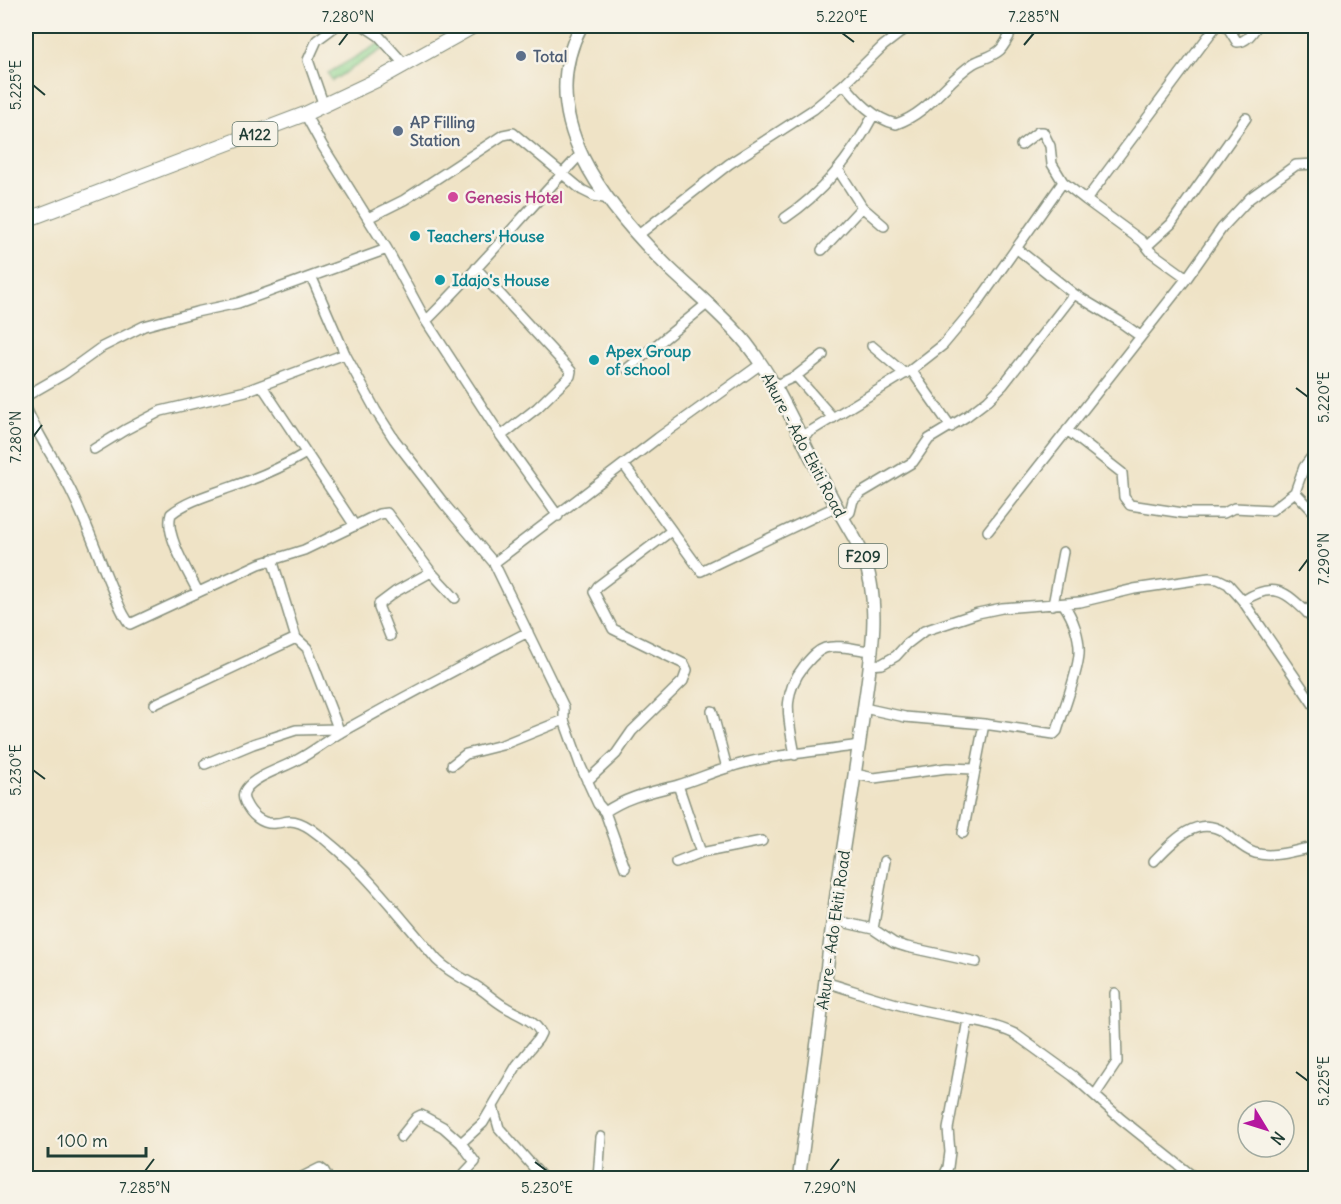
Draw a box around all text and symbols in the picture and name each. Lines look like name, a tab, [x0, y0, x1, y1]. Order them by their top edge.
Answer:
text: 7.280°N	[322, 7, 374, 26]
text: 5.220°E	[816, 7, 868, 26]
text: 7.285°N	[1008, 7, 1060, 26]
place label: Total	[533, 46, 567, 66]
marker: Total	[514, 49, 528, 63]
text: 5.225°E	[6, 60, 25, 110]
place label: AP Filling Station	[410, 112, 475, 150]
road number: A122	[232, 122, 278, 146]
marker: AP Filling Station	[391, 124, 405, 138]
place label: Genesis Hotel	[465, 187, 563, 207]
marker: Genesis Hotel	[446, 190, 460, 204]
place label: Teachers' House	[427, 226, 545, 246]
marker: Teachers' House	[408, 229, 422, 243]
place label: Idajo's House	[452, 270, 550, 290]
marker: Idajo's House	[433, 273, 447, 287]
place label: Apex Group of school	[606, 341, 691, 379]
marker: Apex Group of school	[587, 353, 601, 367]
street label: Akure - Ado Ekiti Road	[757, 369, 851, 521]
text: 5.220°E	[1314, 371, 1333, 423]
text: 7.280°N	[6, 411, 25, 463]
text: 7.290°N	[1314, 533, 1333, 585]
road number: F209	[839, 544, 887, 568]
text: 5.230°E	[6, 744, 25, 796]
street label: Akure - Ado Ekiti Road	[812, 849, 854, 1011]
text: 5.225°E	[1314, 1056, 1333, 1106]
north arrow	[1236, 1099, 1296, 1159]
scale bar	[48, 1120, 146, 1158]
text: N	[1267, 1128, 1289, 1149]
text: 100 m	[57, 1129, 108, 1152]
text: 7.285°N	[119, 1178, 171, 1197]
text: 5.230°E	[521, 1178, 573, 1197]
text: 7.290°N	[804, 1178, 856, 1197]

